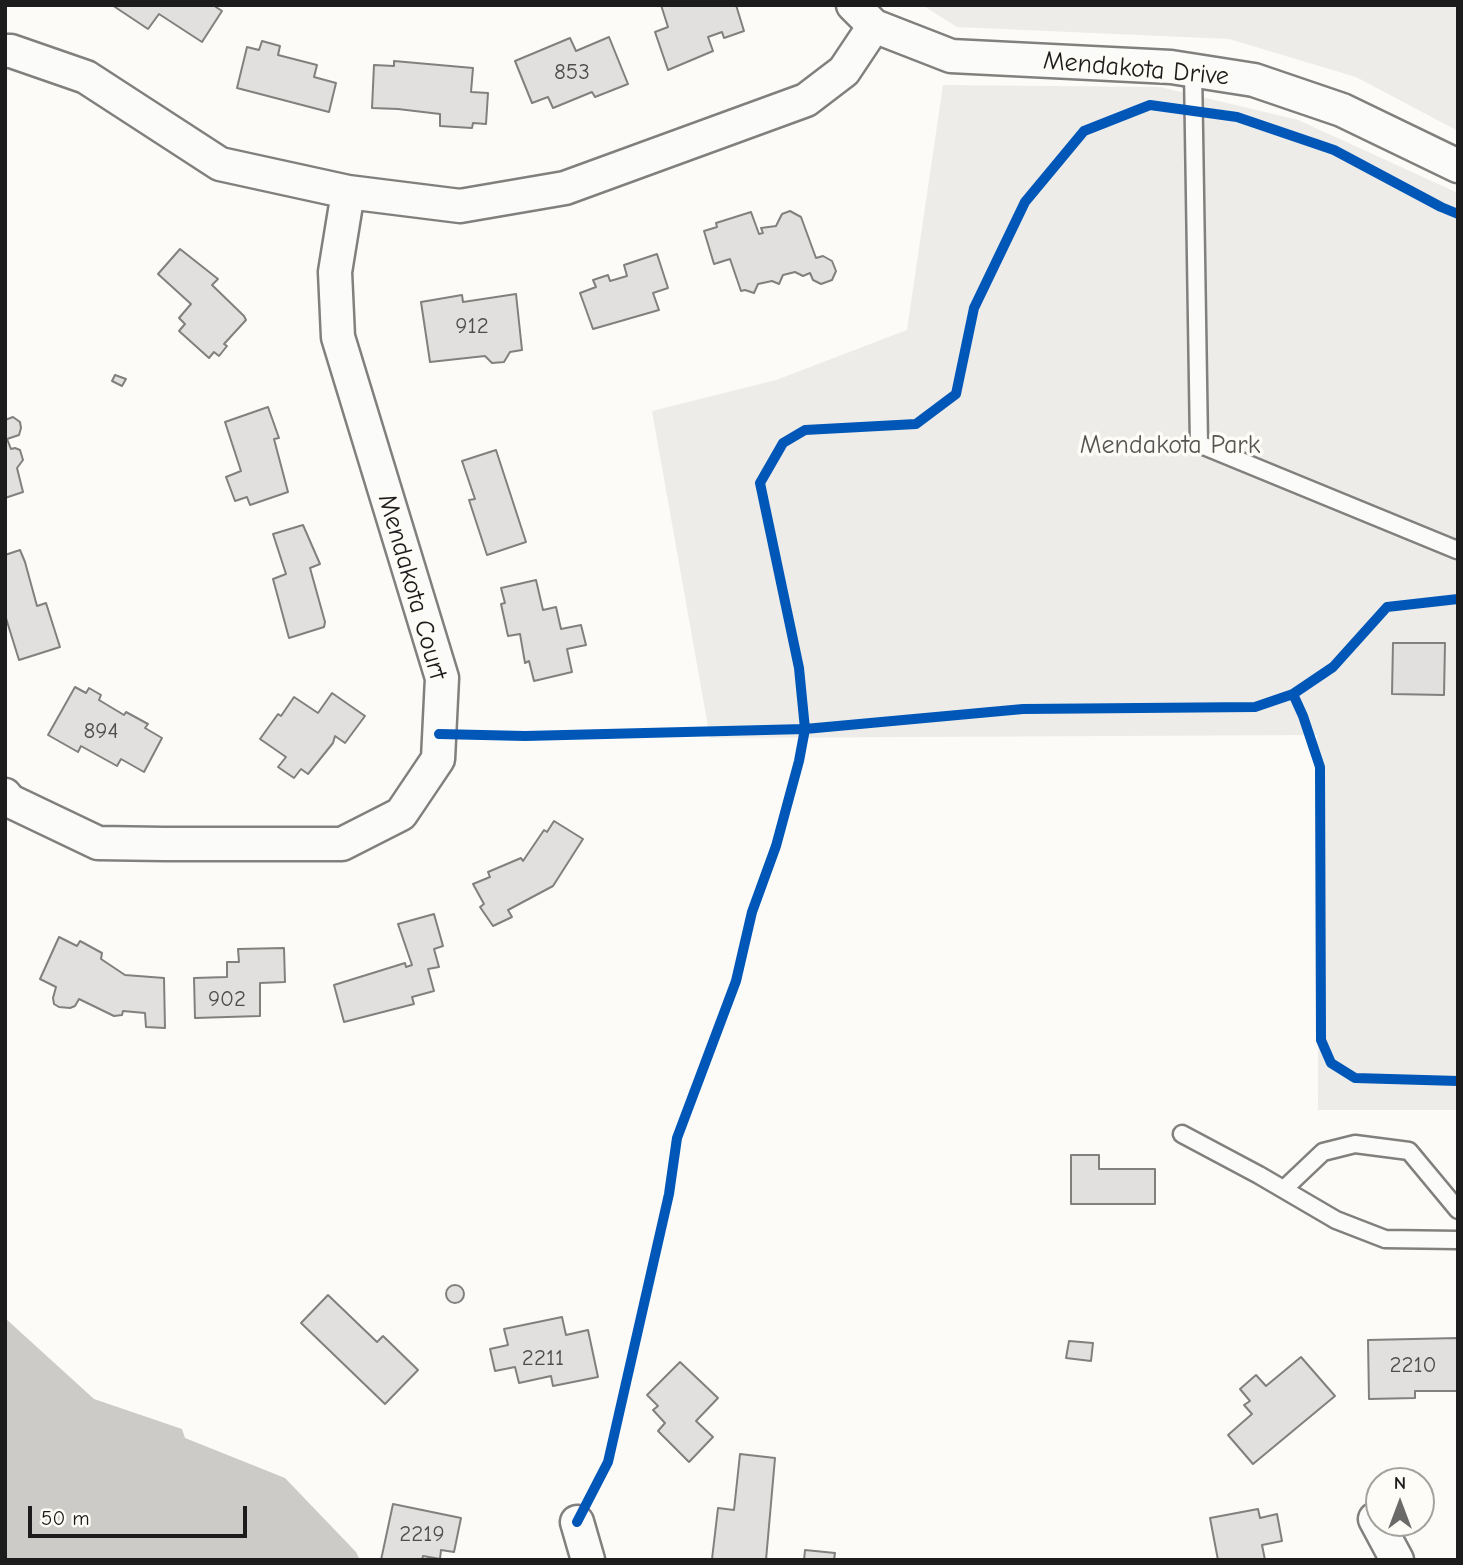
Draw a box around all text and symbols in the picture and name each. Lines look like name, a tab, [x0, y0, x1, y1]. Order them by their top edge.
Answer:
street label: Mendakota Drive	[1042, 45, 1230, 93]
house number: 853	[554, 58, 590, 86]
house number: 912	[455, 312, 489, 340]
park label: Mendakota Park	[1080, 430, 1260, 462]
street label: Mendakota Court	[371, 491, 453, 683]
house number: 894	[83, 717, 119, 745]
house number: 902	[208, 985, 246, 1013]
house number: 2211	[522, 1344, 564, 1372]
house number: 2210	[1389, 1351, 1437, 1379]
north arrow	[1365, 1467, 1435, 1537]
text: N	[1394, 1472, 1406, 1494]
scale bar	[32, 1492, 250, 1536]
text: 50 m	[41, 1506, 90, 1530]
house number: 2219	[399, 1520, 445, 1548]

